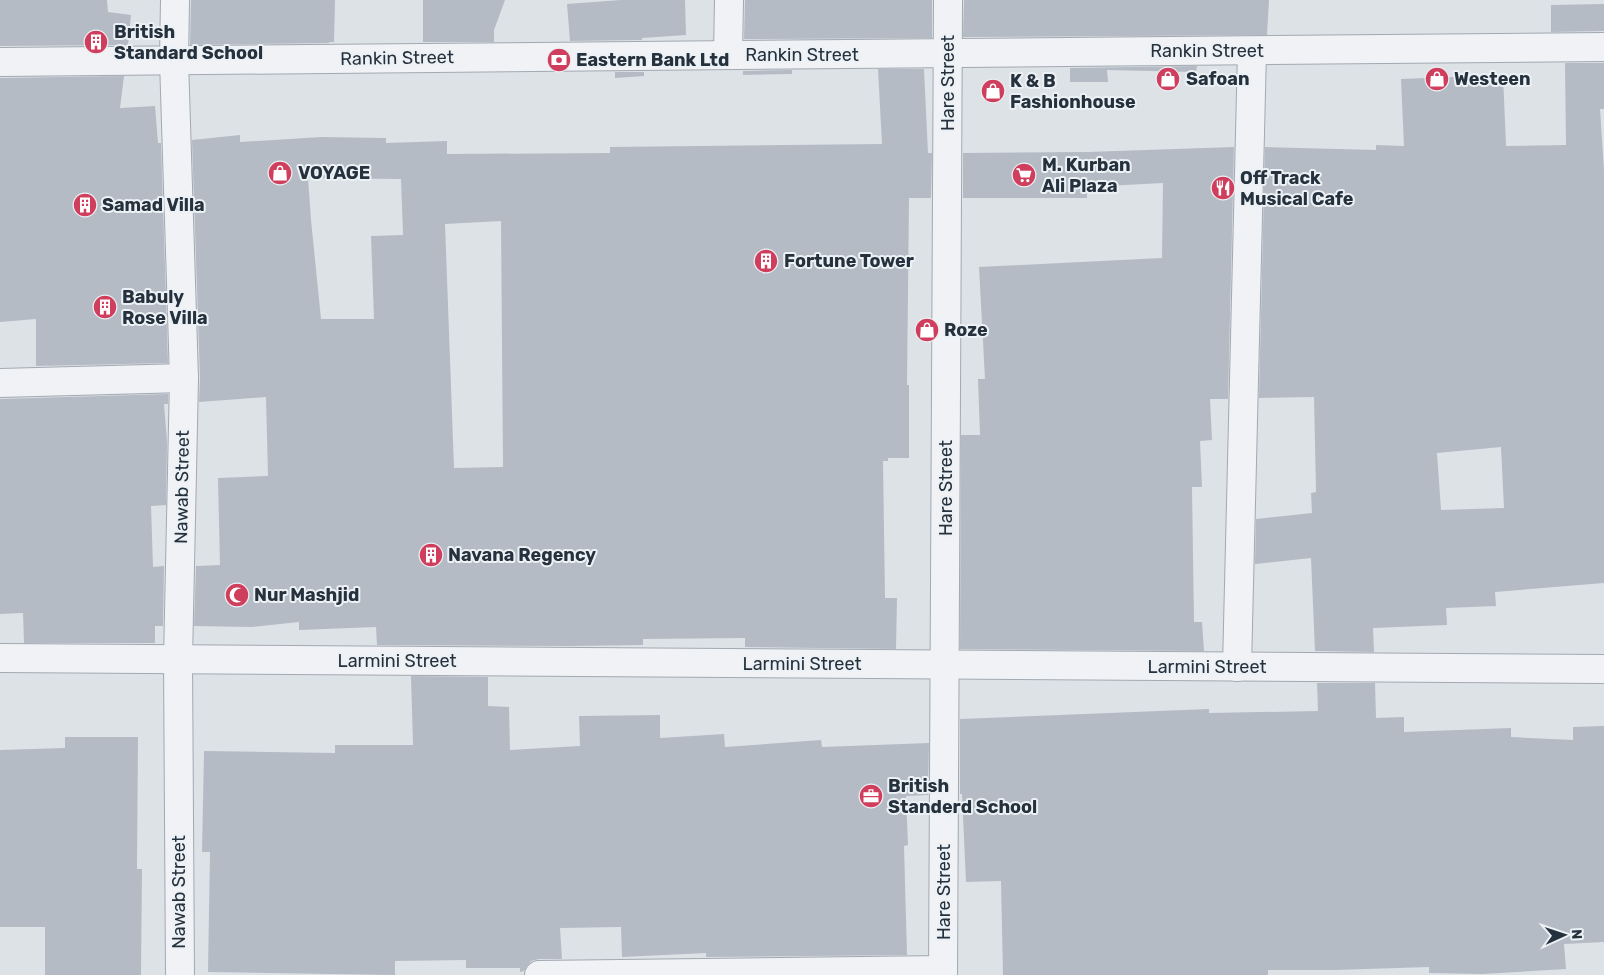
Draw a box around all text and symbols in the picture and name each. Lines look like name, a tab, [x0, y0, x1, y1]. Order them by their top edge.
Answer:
place label: British Standard School	[114, 21, 263, 64]
building icon: British Standard School	[83, 29, 109, 55]
street label: Hare Street	[937, 35, 959, 131]
street label: Rankin Street	[1150, 40, 1264, 62]
street label: Rankin Street	[745, 44, 859, 66]
street label: Rankin Street	[340, 46, 454, 70]
bank icon: Eastern Bank Ltd	[546, 47, 572, 73]
place label: Eastern Bank Ltd	[576, 49, 729, 71]
shop icon: Safoan	[1155, 66, 1181, 92]
shop icon: Westeen	[1424, 66, 1450, 92]
place label: Safoan	[1186, 68, 1250, 90]
place label: Westeen	[1454, 68, 1531, 90]
place label: K & B Fashionhouse	[1010, 70, 1136, 113]
shop icon: K & B Fashionhouse	[980, 78, 1006, 104]
place label: M. Kurban Ali Plaza	[1042, 154, 1131, 197]
shop icon: VOYAGE	[267, 160, 293, 186]
place label: VOYAGE	[298, 162, 370, 184]
supermarket icon: M. Kurban Ali Plaza	[1011, 162, 1037, 188]
place label: Off Track Musical Cafe	[1240, 167, 1354, 210]
restaurant icon: Off Track Musical Cafe	[1210, 175, 1236, 201]
building icon: Samad Villa	[72, 192, 98, 218]
place label: Samad Villa	[102, 194, 205, 216]
building icon: Fortune Tower	[753, 248, 779, 274]
place label: Fortune Tower	[784, 250, 914, 272]
place label: Babuly Rose Villa	[122, 286, 208, 329]
building icon: Babuly Rose Villa	[92, 294, 118, 320]
shop icon: Roze	[914, 317, 940, 343]
place label: Roze	[944, 319, 988, 341]
street label: Nawab Street	[170, 430, 194, 544]
street label: Hare Street	[935, 440, 957, 536]
building icon: Navana Regency	[418, 542, 444, 568]
place label: Navana Regency	[448, 544, 596, 566]
mosque icon: Nur Mashjid	[224, 582, 250, 608]
place label: Nur Mashjid	[254, 584, 359, 606]
street label: Larmini Street	[338, 650, 456, 672]
street label: Larmini Street	[743, 653, 861, 675]
street label: Larmini Street	[1148, 656, 1266, 678]
place label: British Standerd School	[888, 775, 1037, 818]
office icon: British Standerd School	[858, 783, 884, 809]
street label: Nawab Street	[168, 835, 190, 949]
street label: Hare Street	[933, 844, 955, 940]
north arrow	[1539, 910, 1589, 960]
text: N	[1568, 929, 1585, 940]

